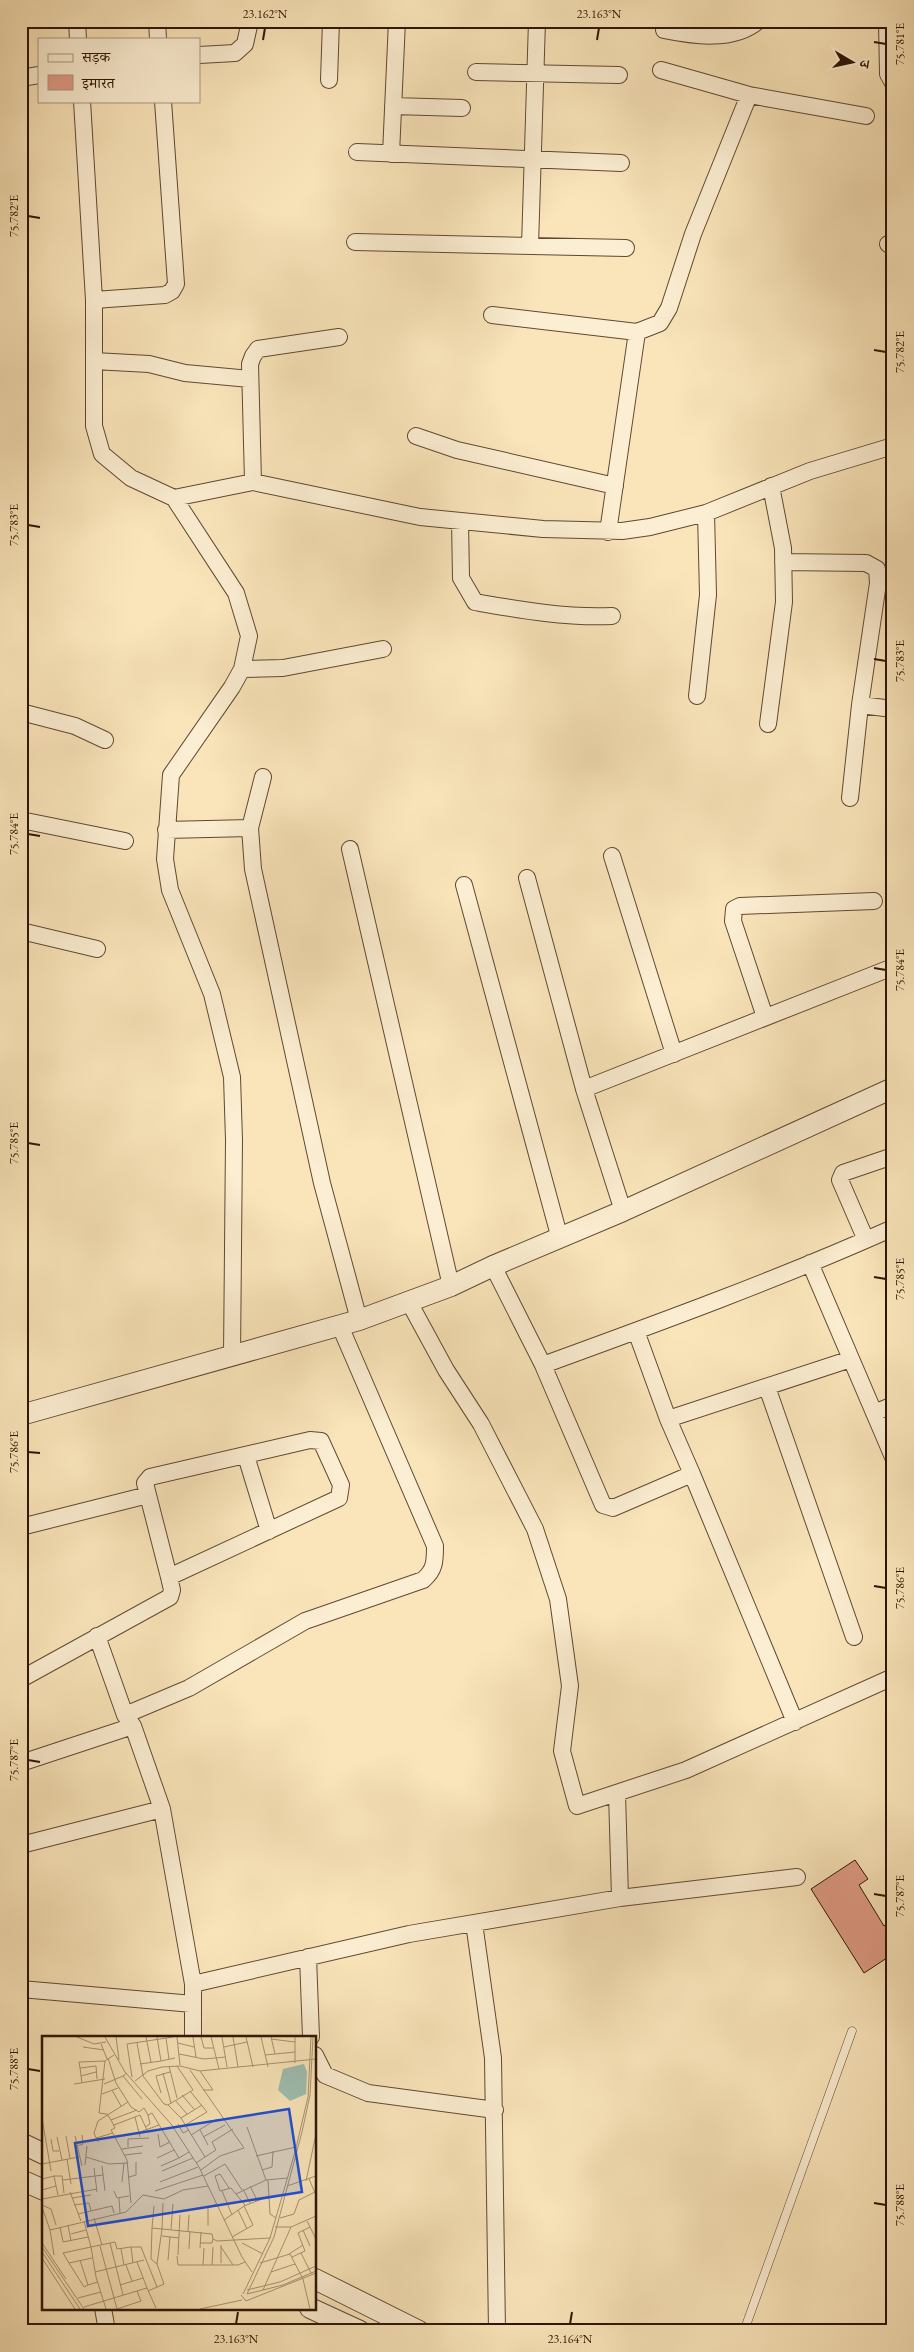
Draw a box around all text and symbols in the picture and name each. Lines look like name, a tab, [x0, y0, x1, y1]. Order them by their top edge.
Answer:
text: 23.162°N	[243, 6, 288, 22]
text: 23.163°N	[577, 6, 622, 22]
text: 75.781°E	[892, 23, 908, 65]
legend	[38, 38, 200, 102]
north arrow	[826, 38, 876, 88]
text: सड़क	[81, 47, 111, 66]
text: उ	[855, 58, 874, 70]
text: इमारत	[81, 73, 116, 92]
text: 75.782°E	[6, 195, 22, 237]
text: 75.782°E	[892, 331, 908, 373]
text: 75.783°E	[6, 504, 22, 546]
text: 75.783°E	[892, 640, 908, 682]
text: 75.784°E	[6, 813, 22, 855]
text: 75.784°E	[892, 949, 908, 991]
text: 75.785°E	[6, 1122, 22, 1164]
text: 75.785°E	[892, 1258, 908, 1300]
text: 75.786°E	[6, 1431, 22, 1473]
text: 75.786°E	[892, 1567, 908, 1609]
text: 75.787°E	[6, 1739, 22, 1781]
text: 75.787°E	[892, 1875, 908, 1917]
inset map	[42, 2036, 316, 2310]
text: 75.788°E	[6, 2048, 22, 2090]
text: 75.788°E	[892, 2184, 908, 2226]
text: 23.163°N	[214, 2331, 259, 2347]
text: 23.164°N	[548, 2331, 593, 2347]

